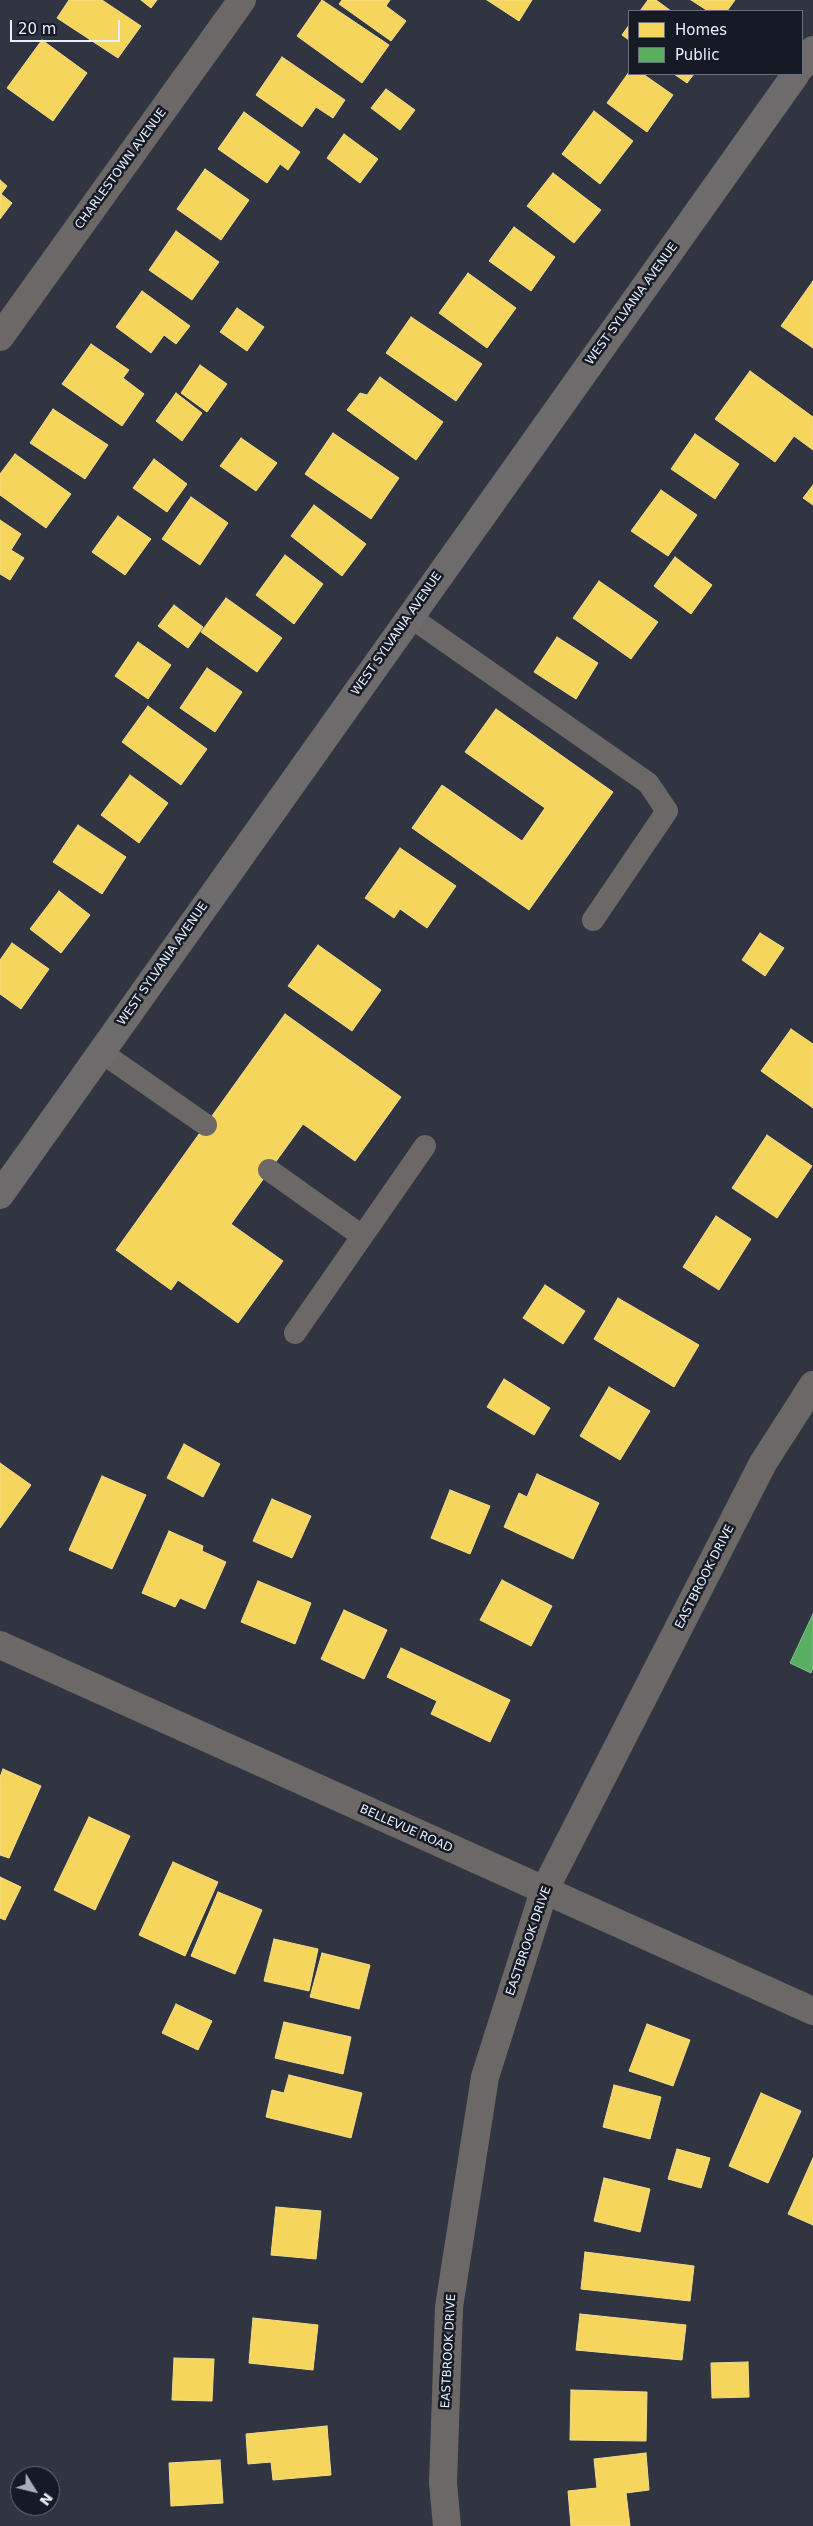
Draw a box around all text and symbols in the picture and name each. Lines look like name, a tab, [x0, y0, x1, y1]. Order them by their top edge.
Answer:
scale bar	[12, 10, 122, 42]
legend	[628, 10, 803, 75]
text: 20 m	[18, 20, 56, 38]
text: Homes	[675, 21, 727, 39]
text: Public	[675, 46, 719, 64]
street label: CHARLESTOWN AVENUE	[72, 106, 170, 232]
street label: WEST SYLVANIA AVENUE	[583, 240, 681, 368]
street label: WEST SYLVANIA AVENUE	[349, 570, 445, 698]
street label: WEST SYLVANIA AVENUE	[115, 900, 211, 1028]
street label: EASTBROOK DRIVE	[673, 1523, 737, 1631]
street label: BELLEVUE ROAD	[357, 1802, 455, 1856]
street label: EASTBROOK DRIVE	[504, 1884, 554, 1998]
street label: EASTBROOK DRIVE	[439, 2293, 459, 2409]
north arrow	[10, 2466, 60, 2516]
text: N	[36, 2490, 56, 2509]

